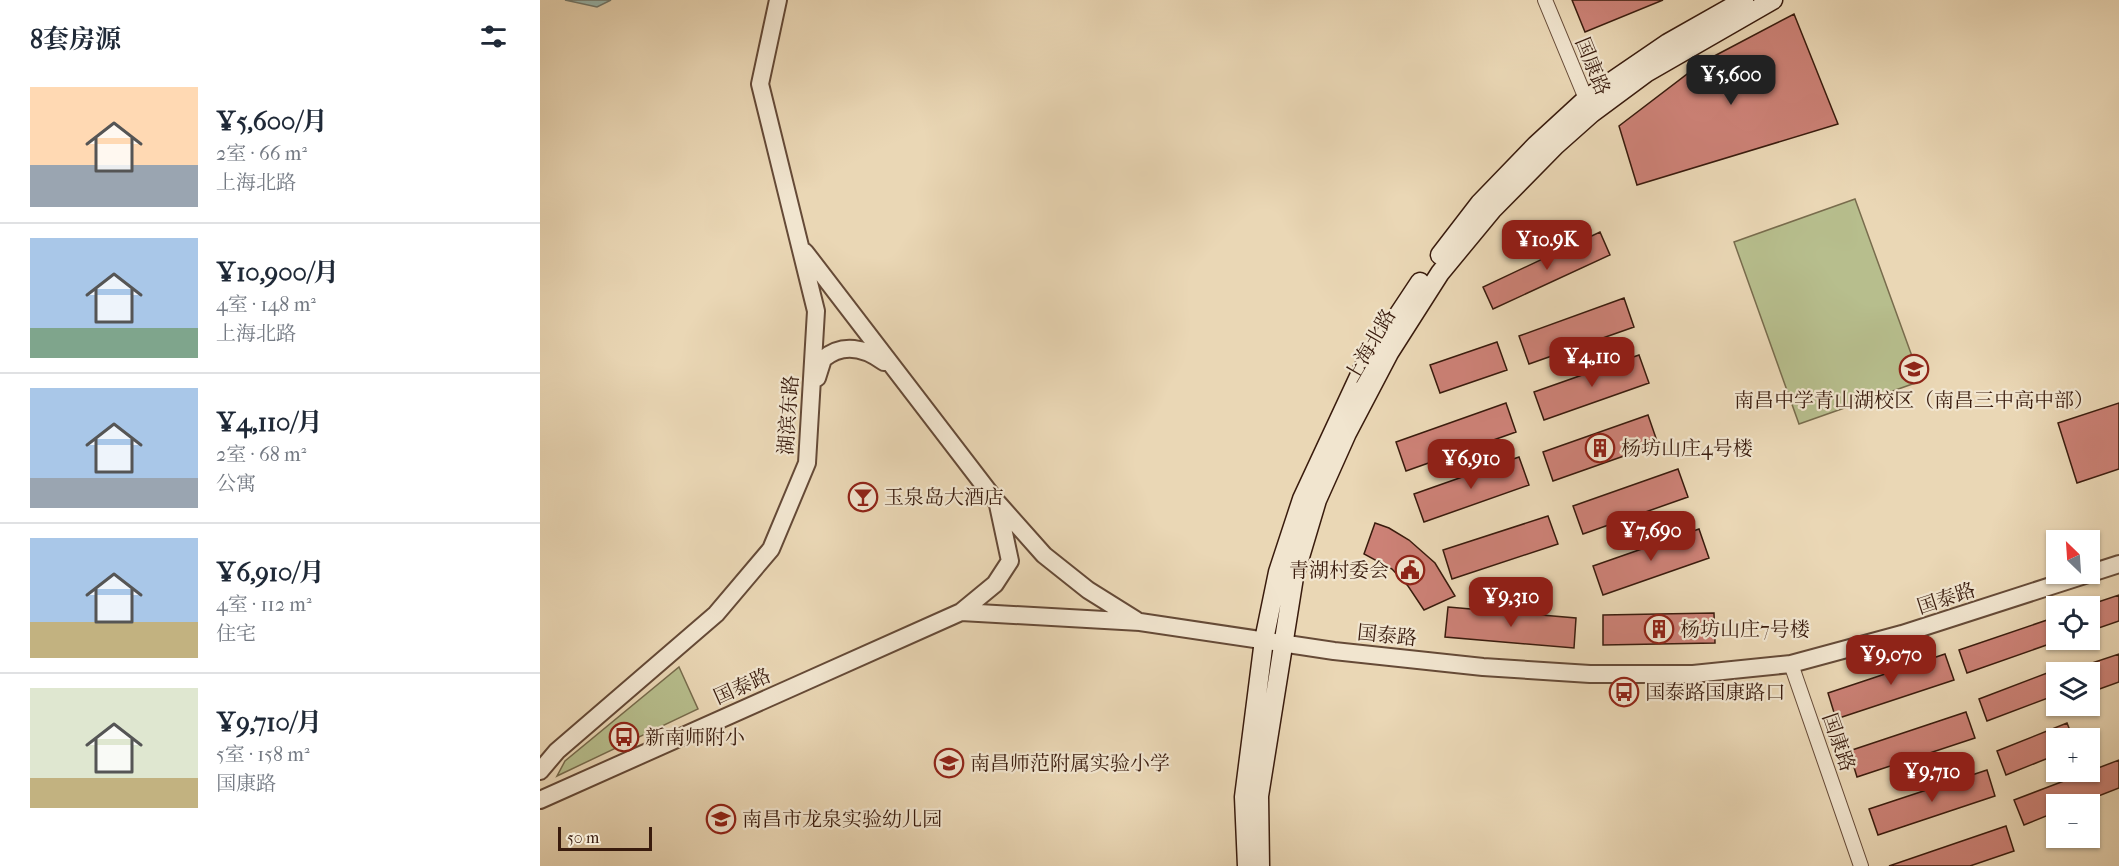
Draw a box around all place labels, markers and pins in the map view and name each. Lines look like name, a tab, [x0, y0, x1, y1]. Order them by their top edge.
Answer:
pin: ¥5,600	[1682, 55, 1780, 106]
pin: ¥10.9K	[1498, 220, 1596, 271]
pin: ¥4,110	[1543, 337, 1641, 388]
school or university icon: 南昌中学青山湖校区（南昌三中高中部）	[1898, 353, 1930, 385]
place label: 南昌中学青山湖校区（南昌三中高中部）	[1734, 389, 2094, 412]
building icon: 杨坊山庄4号楼	[1584, 432, 1616, 464]
place label: 杨坊山庄4号楼	[1621, 437, 1753, 460]
pin: ¥6,910	[1422, 439, 1520, 490]
bar icon: 玉泉岛大酒店	[847, 481, 879, 513]
place label: 玉泉岛大酒店	[884, 486, 1004, 509]
pin: ¥7,690	[1602, 511, 1700, 562]
public building icon: 青湖村委会	[1394, 554, 1426, 586]
place label: 青湖村委会	[1289, 559, 1389, 582]
pin: ¥9,310	[1462, 577, 1560, 628]
building icon: 杨坊山庄7号楼	[1643, 613, 1675, 645]
place label: 杨坊山庄7号楼	[1680, 618, 1810, 641]
pin: ¥9,070	[1842, 635, 1940, 686]
bus stop icon: 国泰路国康路口	[1608, 676, 1640, 708]
place label: 国泰路国康路口	[1645, 681, 1785, 704]
bus stop icon: 新南师附小	[608, 721, 640, 753]
place label: 新南师附小	[645, 726, 745, 749]
school or university icon: 南昌师范附属实验小学	[933, 747, 965, 779]
place label: 南昌师范附属实验小学	[970, 752, 1170, 775]
pin: ¥9,710	[1883, 752, 1981, 803]
school or university icon: 南昌市龙泉实验幼儿园	[705, 803, 737, 835]
place label: 南昌市龙泉实验幼儿园	[742, 808, 942, 831]

